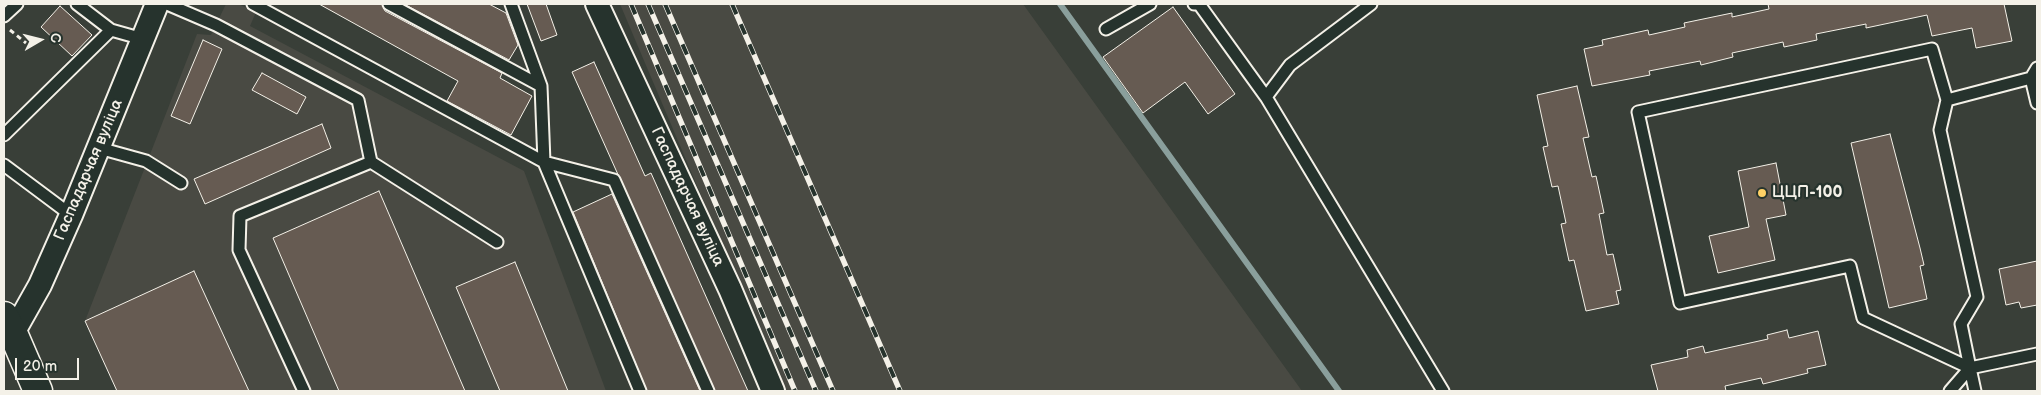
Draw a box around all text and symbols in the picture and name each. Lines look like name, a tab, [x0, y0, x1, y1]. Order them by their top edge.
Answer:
north arrow	[15, 15, 65, 65]
text: С	[46, 32, 64, 44]
street label: Гаспадарчая вуліца	[51, 96, 127, 244]
street label: Гаспадарчая вуліца	[646, 124, 728, 270]
place label: ЦЦП-100	[1772, 183, 1842, 203]
marker: ЦЦП-100	[1756, 187, 1768, 199]
scale bar	[18, 348, 81, 380]
text: 20 m	[23, 357, 57, 376]

